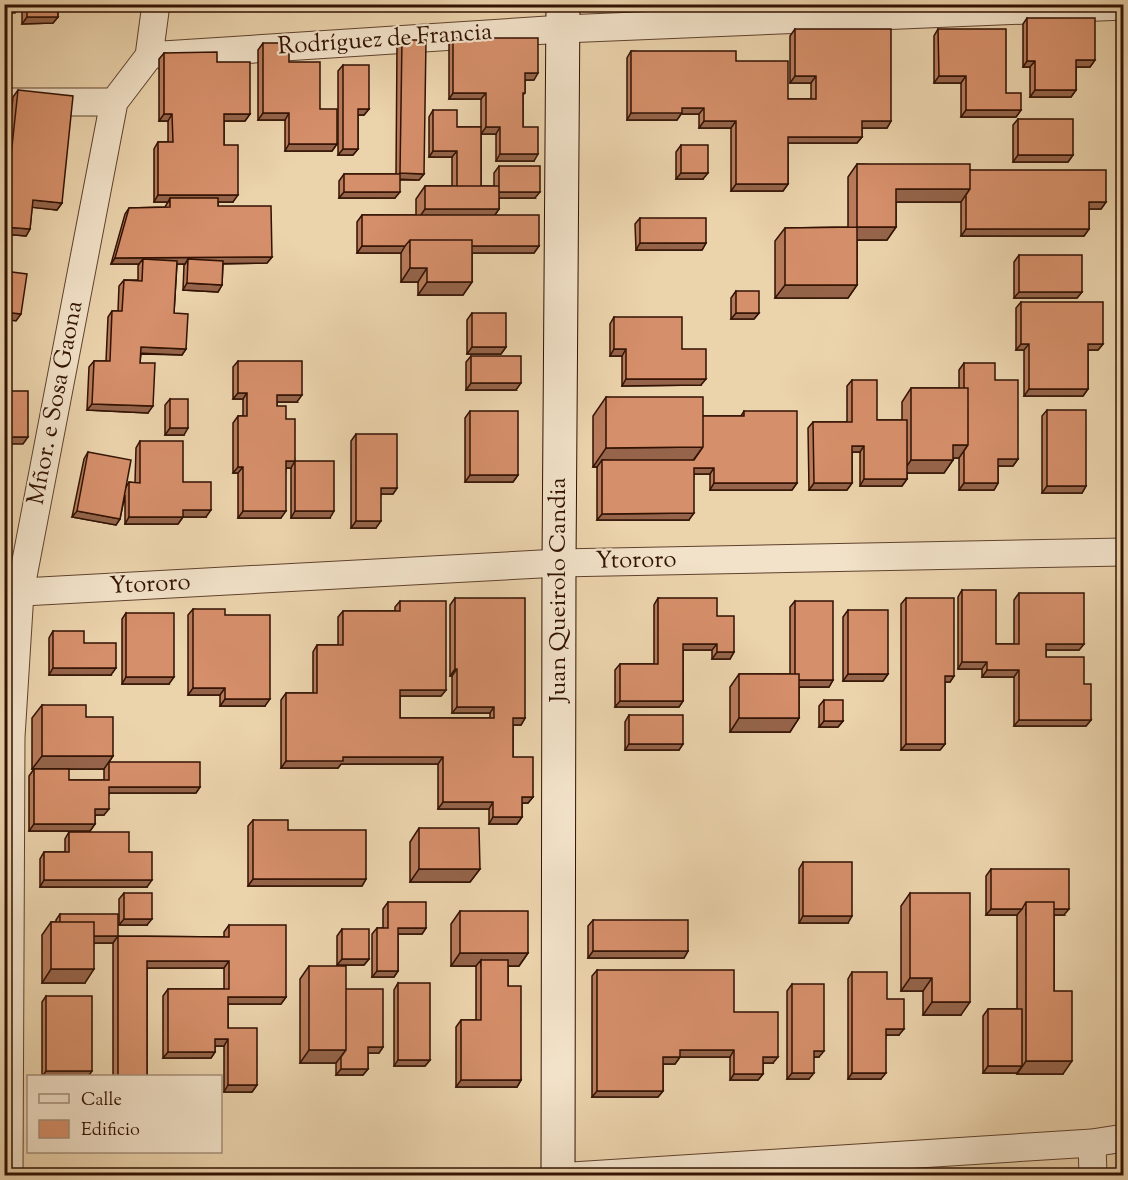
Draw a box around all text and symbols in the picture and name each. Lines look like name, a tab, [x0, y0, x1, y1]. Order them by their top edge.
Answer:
street label: Rodríguez de Francia	[277, 16, 493, 64]
street label: Mñor. e Sosa Gaona	[20, 298, 92, 508]
street label: Juan Queirolo Candia	[542, 477, 576, 705]
street label: Ytororo	[595, 543, 677, 579]
street label: Ytororo	[109, 566, 191, 604]
legend	[27, 1075, 222, 1153]
text: Calle	[81, 1088, 122, 1114]
text: Edificio	[81, 1118, 140, 1144]

